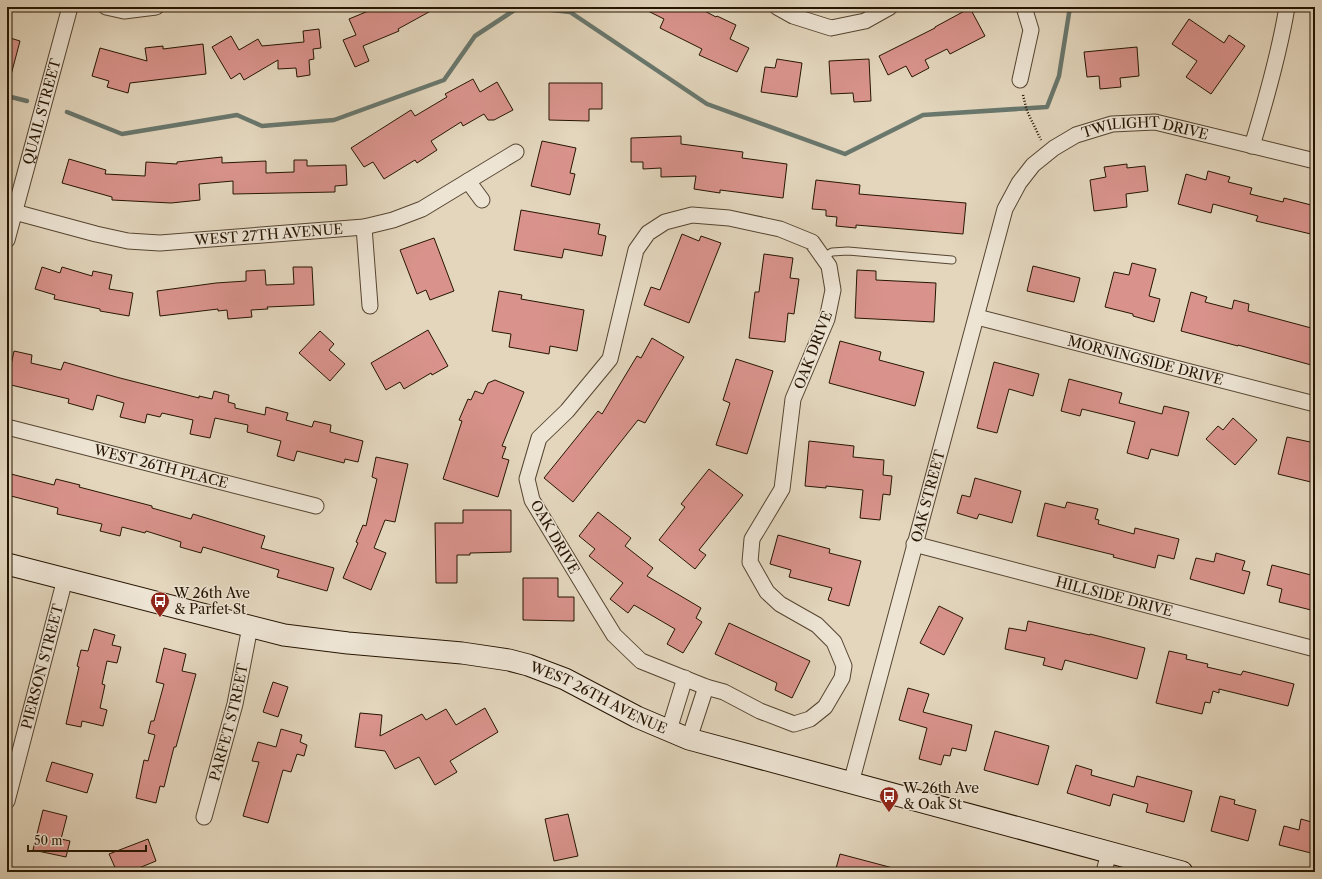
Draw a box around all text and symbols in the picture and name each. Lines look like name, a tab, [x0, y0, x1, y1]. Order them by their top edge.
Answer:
street label: QUAIL STREET	[19, 56, 65, 167]
street label: TWILIGHT DRIVE	[1079, 113, 1210, 144]
street label: WEST 27TH AVENUE	[193, 220, 344, 249]
street label: OAK DRIVE	[790, 308, 836, 392]
street label: MORNINGSIDE DRIVE	[1066, 332, 1225, 389]
street label: WEST 26TH PLACE	[91, 440, 230, 492]
street label: OAK STREET	[907, 448, 949, 544]
street label: OAK DRIVE	[527, 497, 583, 577]
street label: HILLSIDE DRIVE	[1054, 572, 1175, 620]
place label: W 26th Ave & Parfet St	[173, 584, 250, 618]
bus stop icon: W 26th Ave & Parfet St	[149, 590, 171, 618]
street label: PIERSON STREET	[17, 602, 67, 731]
street label: WEST 26TH AVENUE	[527, 657, 670, 738]
street label: PARFET STREET	[205, 661, 252, 783]
place label: W 26th Ave & Oak St	[902, 779, 979, 813]
bus stop icon: W 26th Ave & Oak St	[878, 785, 900, 813]
scale bar	[28, 827, 146, 853]
text: 50 m	[34, 833, 63, 848]

